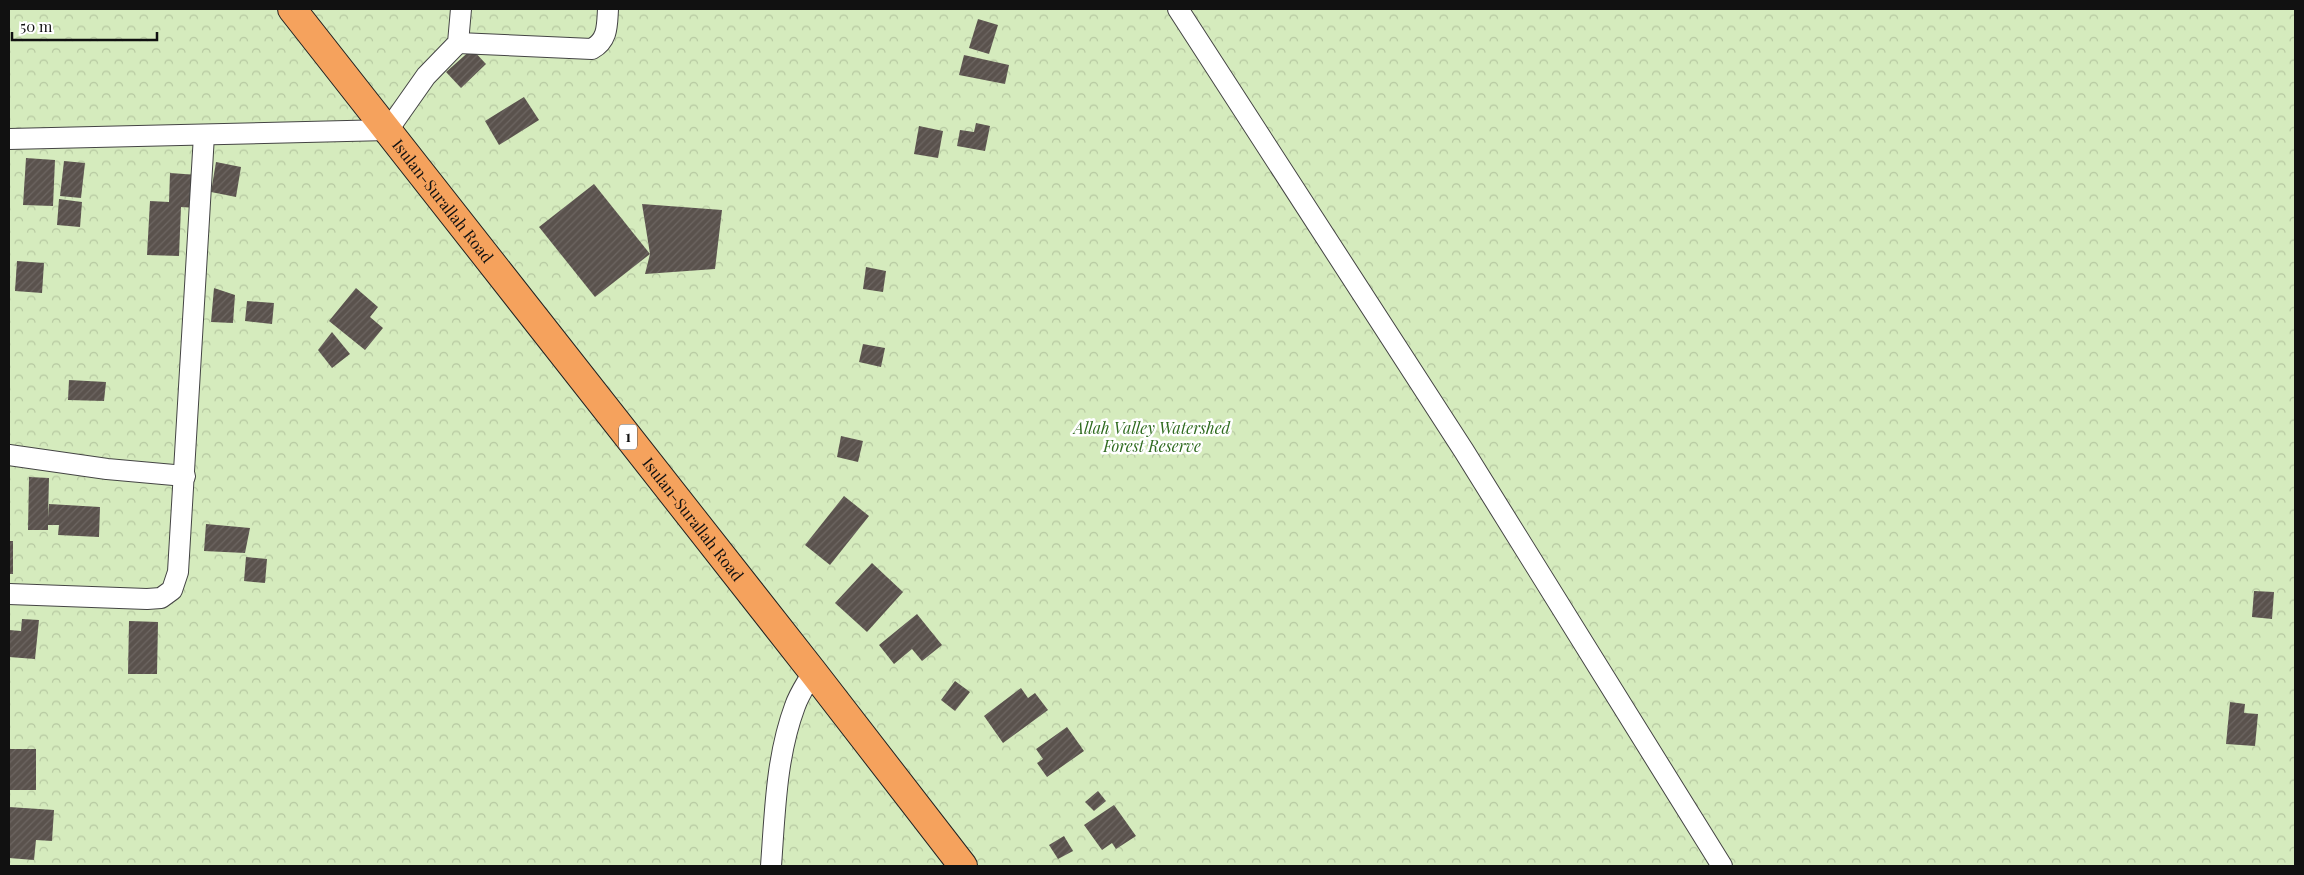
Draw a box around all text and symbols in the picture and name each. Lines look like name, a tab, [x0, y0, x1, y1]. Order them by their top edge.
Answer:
scale bar	[12, 10, 158, 42]
text: 50 m	[20, 16, 53, 36]
street label: Isulan-Surallah Road	[388, 134, 498, 267]
park label: Allah Valley Watershed Forest Reserve	[1072, 417, 1231, 456]
road number: 1	[619, 424, 637, 450]
street label: Isulan-Surallah Road	[638, 453, 749, 585]

